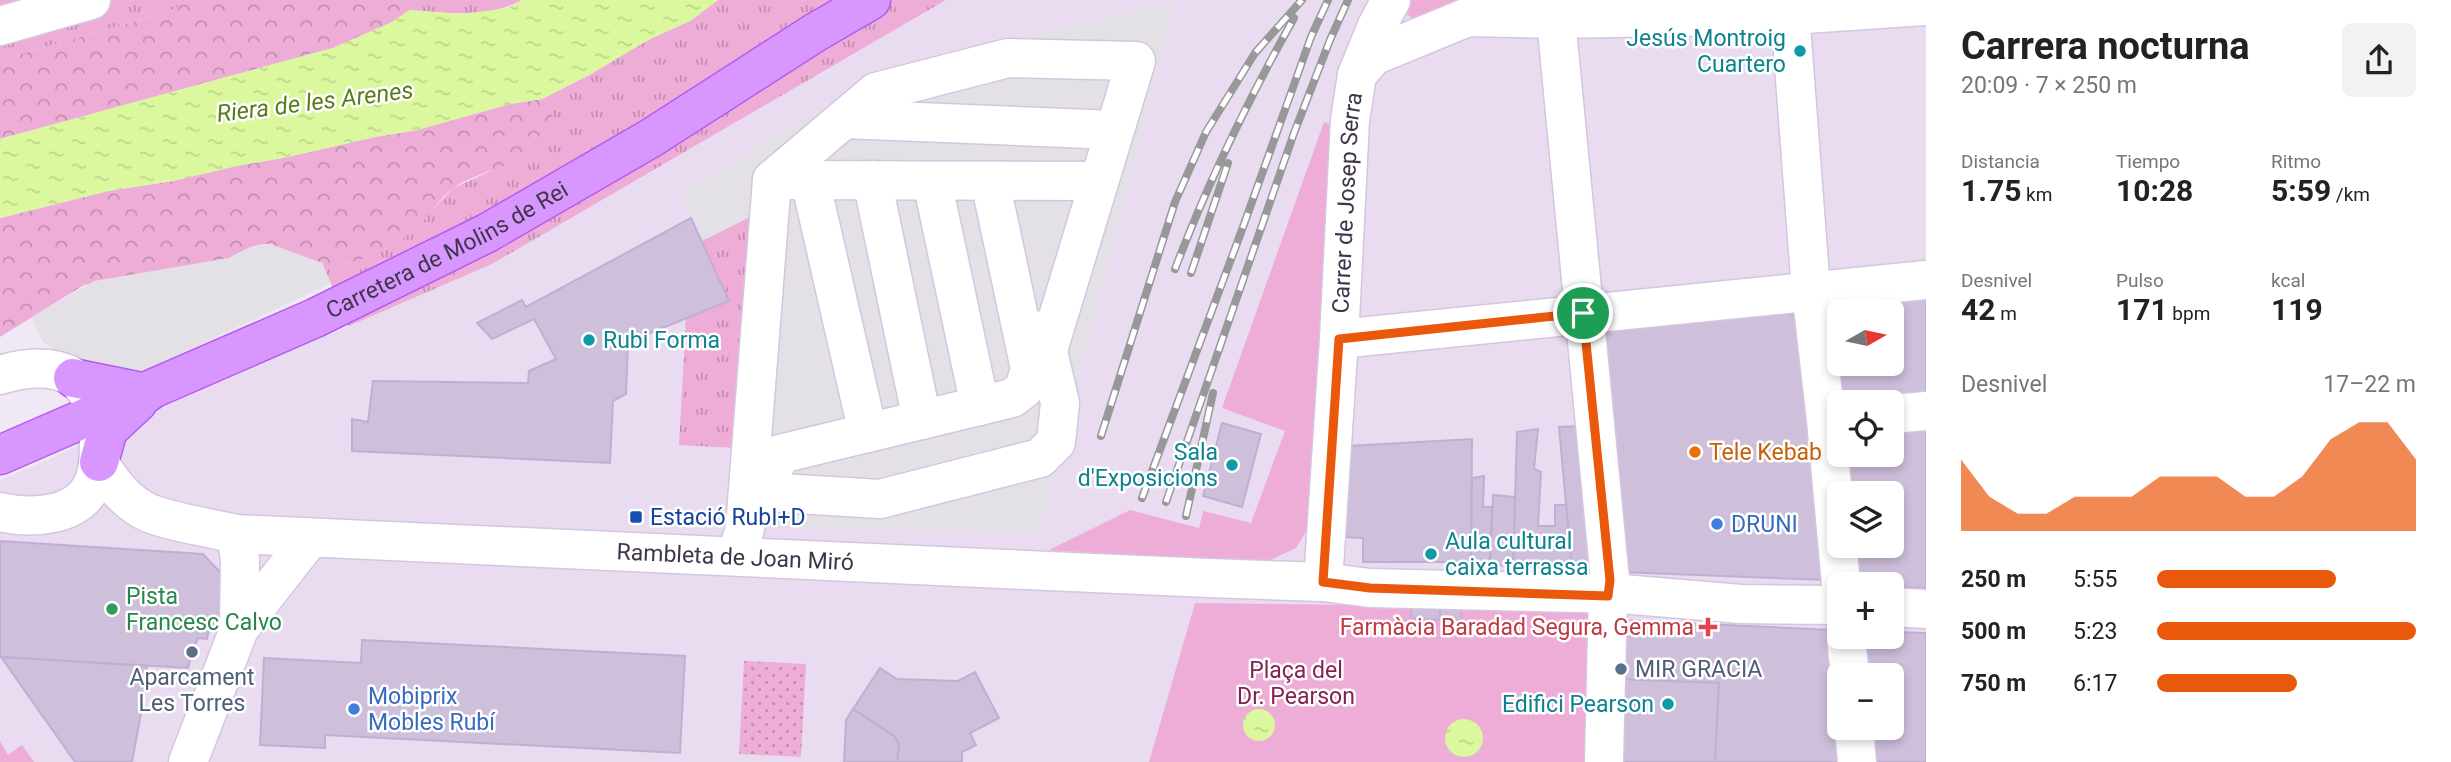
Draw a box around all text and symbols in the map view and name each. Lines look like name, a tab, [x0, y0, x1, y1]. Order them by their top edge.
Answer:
button: share	[2342, 23, 2416, 97]
text: Carrera nocturna	[1961, 24, 2250, 68]
place label: Jesús Montroig Cuartero	[1626, 25, 1786, 78]
marker: Jesús Montroig Cuartero	[1792, 43, 1808, 59]
text: 20:09 · 7 × 250 m	[1961, 72, 2137, 99]
water label: Riera de les Arenes	[215, 76, 415, 128]
street label: Carrer de Josep Serra	[1327, 90, 1368, 314]
text: Distancia	[1961, 150, 2040, 173]
text: Tiempo	[2116, 150, 2180, 173]
text: Ritmo	[2271, 150, 2321, 173]
text: 1.75	[1961, 173, 2021, 208]
text: 10:28	[2116, 173, 2193, 208]
text: 5:59	[2271, 173, 2331, 208]
street label: Carretera de Molins de Rei	[322, 176, 573, 324]
text: km	[2021, 183, 2052, 206]
text: /km	[2331, 183, 2370, 206]
text: Desnivel	[1961, 269, 2032, 292]
text: Pulso	[2116, 269, 2164, 292]
text: kcal	[2271, 269, 2305, 292]
pin	[1553, 283, 1613, 343]
text: 42	[1961, 292, 1995, 327]
text: 171	[2116, 292, 2168, 327]
text: 119	[2271, 292, 2323, 327]
icon: arrive	[1564, 294, 1602, 332]
north arrow	[1827, 299, 1904, 376]
map controls	[1827, 299, 1904, 740]
text: m	[1995, 302, 2017, 325]
text: bpm	[2168, 302, 2210, 325]
place label: Rubi Forma	[603, 327, 720, 354]
marker: Rubi Forma	[581, 332, 597, 348]
text: Desnivel	[1961, 371, 2047, 398]
text: 17–22 m	[2323, 371, 2416, 398]
button: locate	[1827, 390, 1904, 467]
place label: Sala d'Exposicions	[1078, 439, 1218, 492]
place label: Tele Kebab	[1709, 439, 1822, 466]
marker: Tele Kebab	[1687, 444, 1703, 460]
marker: Sala d'Exposicions	[1224, 457, 1240, 473]
button: layers	[1827, 481, 1904, 558]
place label: Estació RubI+D	[650, 504, 806, 531]
marker: Estació RubI+D	[628, 509, 644, 525]
place label: DRUNI	[1731, 511, 1798, 538]
marker: DRUNI	[1709, 516, 1725, 532]
place label: Aula cultural caixa terrassa	[1445, 528, 1588, 581]
street label: Rambleta de Joan Miró	[616, 538, 855, 576]
marker: Aula cultural caixa terrassa	[1423, 546, 1439, 562]
text: 250 m	[1961, 566, 2026, 593]
text: 5:55	[2073, 566, 2117, 593]
button: +	[1827, 572, 1904, 649]
place label: Pista Francesc Calvo	[126, 583, 282, 636]
marker: Pista Francesc Calvo	[104, 601, 120, 617]
place label: Farmàcia Baradad Segura, Gemma	[1340, 614, 1694, 641]
text: 500 m	[1961, 618, 2026, 645]
text: 5:23	[2073, 618, 2117, 645]
marker: Farmàcia Baradad Segura, Gemma	[1700, 619, 1716, 635]
marker: Aparcament Les Torres	[184, 644, 200, 660]
place label: MIR GRACIA	[1635, 656, 1762, 683]
park label: Plaça del Dr. Pearson	[1237, 657, 1355, 710]
marker: MIR GRACIA	[1613, 661, 1629, 677]
button: −	[1827, 663, 1904, 740]
place label: Aparcament Les Torres	[129, 664, 255, 717]
text: 750 m	[1961, 670, 2026, 697]
text: 6:17	[2073, 670, 2117, 697]
place label: Mobiprix Mobles Rubí	[368, 683, 496, 736]
place label: Edifici Pearson	[1502, 691, 1654, 718]
marker: Edifici Pearson	[1660, 696, 1676, 712]
marker: Mobiprix Mobles Rubí	[346, 701, 362, 717]

